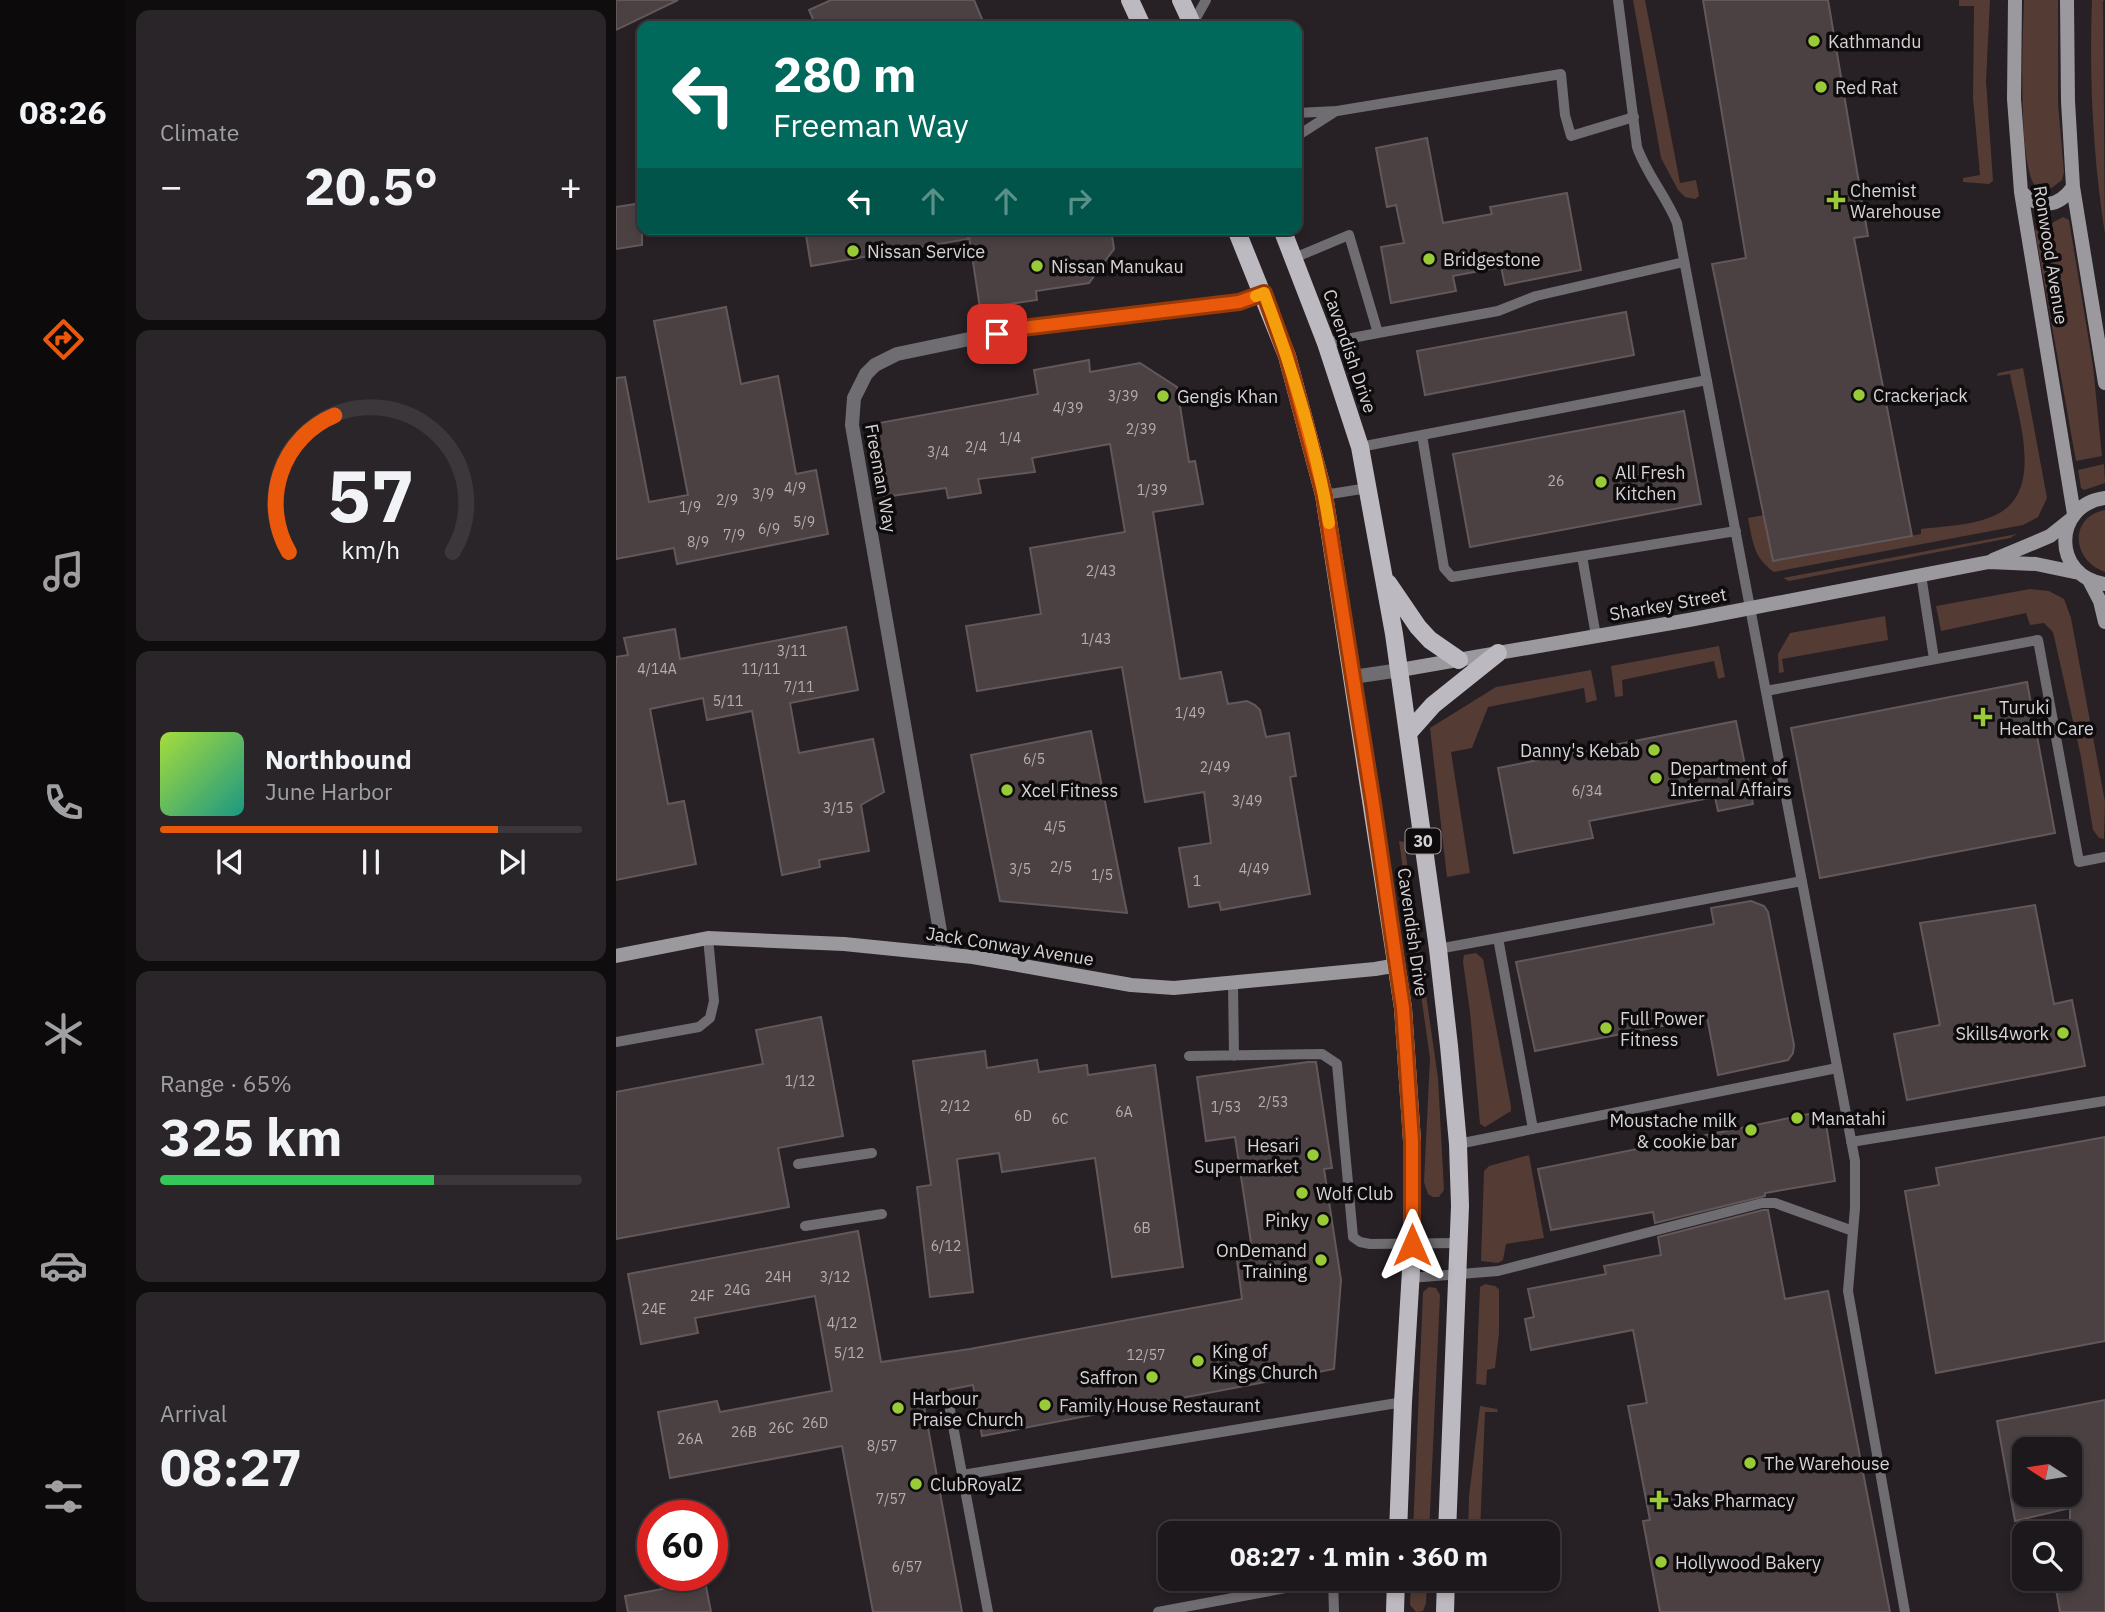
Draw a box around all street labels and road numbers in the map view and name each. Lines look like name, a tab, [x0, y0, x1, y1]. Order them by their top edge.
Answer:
street label: Ronwood Avenue	[2029, 184, 2073, 326]
street label: Cavendish Drive	[1318, 286, 1382, 416]
street label: Freeman Way	[860, 422, 902, 534]
street label: Sharkey Street	[1608, 582, 1728, 626]
road number: 30	[1406, 828, 1440, 854]
street label: Cavendish Drive	[1393, 866, 1433, 998]
street label: Jack Conway Avenue	[924, 921, 1096, 971]

